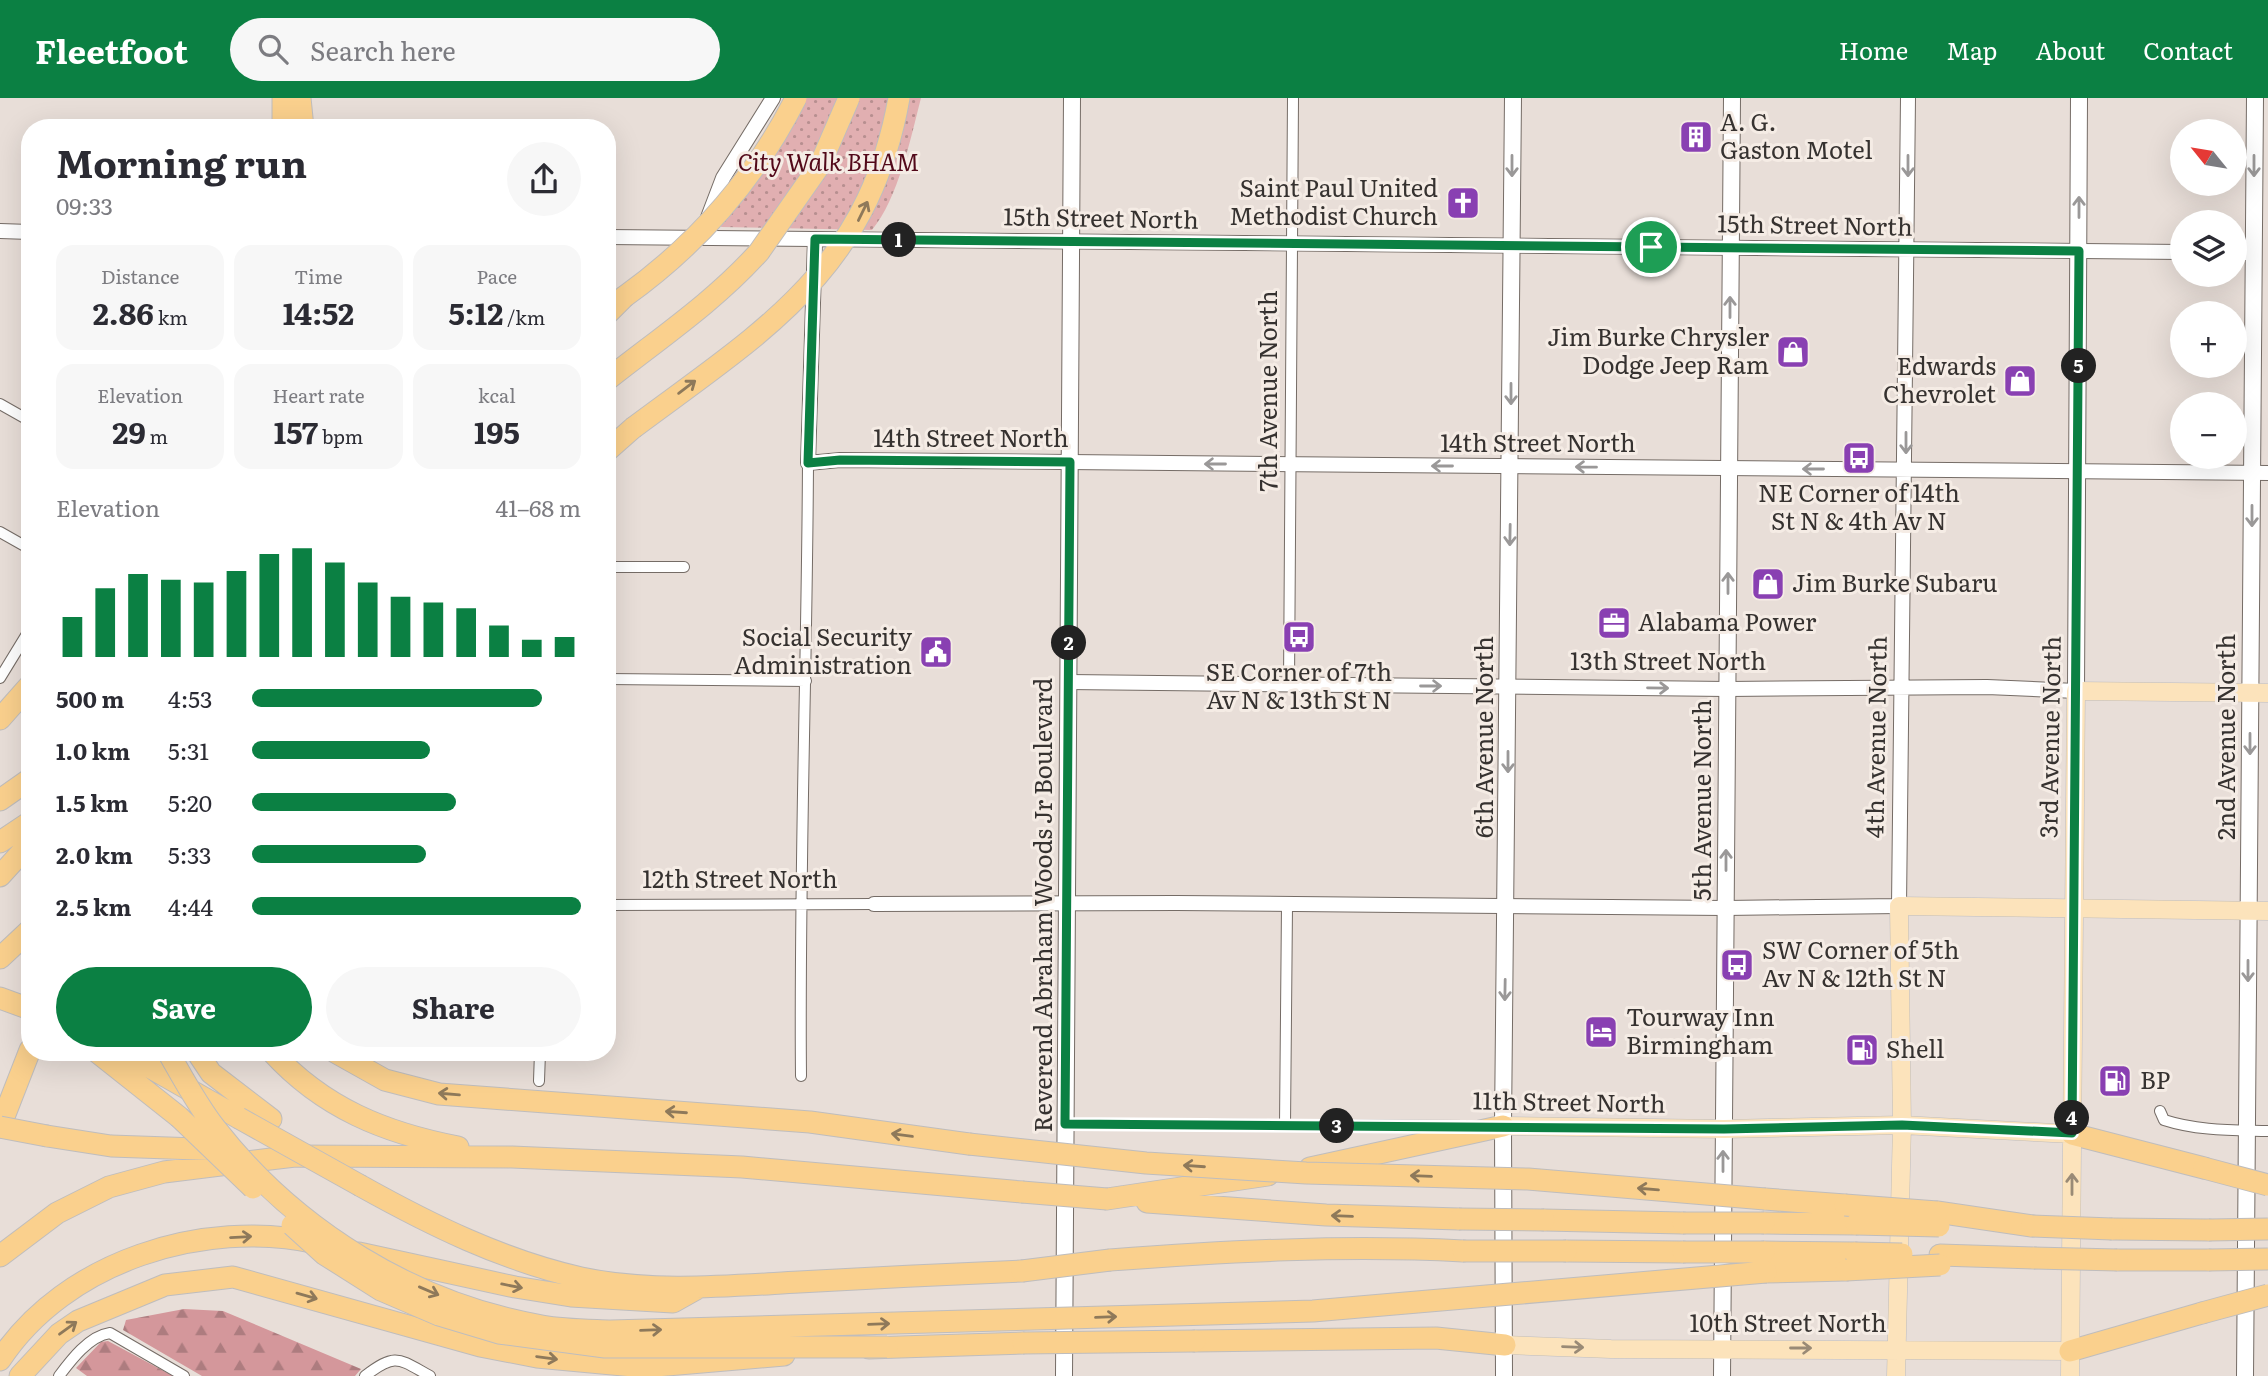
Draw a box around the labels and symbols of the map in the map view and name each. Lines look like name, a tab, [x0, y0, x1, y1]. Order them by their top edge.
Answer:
place label: A. G. Gaston Motel	[1720, 103, 1872, 166]
building icon: A. G. Gaston Motel	[1677, 118, 1715, 156]
north arrow	[2170, 119, 2247, 196]
park label: City Walk BHAM	[738, 143, 919, 178]
one-way arrow	[1505, 154, 1519, 177]
one-way arrow	[1901, 154, 1915, 177]
one-way arrow	[2248, 154, 2261, 177]
place label: Saint Paul United Methodist Church	[1229, 169, 1438, 232]
church icon: Saint Paul United Methodist Church	[1444, 184, 1482, 222]
one-way arrow	[2072, 195, 2086, 218]
street label: 15th Street North	[1003, 197, 1199, 236]
one-way arrow	[856, 201, 870, 222]
street label: 15th Street North	[1717, 204, 1913, 243]
pin	[1621, 217, 1681, 277]
pin: 1	[881, 222, 916, 258]
street label: 7th Avenue North	[1249, 290, 1284, 492]
one-way arrow	[1723, 296, 1737, 319]
place label: Jim Burke Chrysler Dodge Jeep Ram	[1547, 318, 1770, 381]
shop icon: Jim Burke Chrysler Dodge Jeep Ram	[1774, 333, 1812, 371]
place label: Edwards Chevrolet	[1883, 347, 1996, 410]
pin: 5	[2062, 348, 2096, 384]
shop icon: Edwards Chevrolet	[2001, 362, 2039, 400]
one-way arrow	[678, 380, 696, 395]
one-way arrow	[1504, 382, 1518, 405]
street label: 14th Street North	[873, 419, 1069, 454]
street label: 14th Street North	[1440, 424, 1636, 459]
one-way arrow	[1899, 431, 1913, 454]
bus stop icon: NE Corner of 14th St N & 4th Av N	[1840, 439, 1878, 477]
one-way arrow	[1203, 457, 1226, 471]
one-way arrow	[1431, 459, 1454, 473]
one-way arrow	[1575, 460, 1598, 474]
one-way arrow	[1802, 462, 1825, 475]
place label: NE Corner of 14th St N & 4th Av N	[1758, 474, 1960, 537]
one-way arrow	[2245, 504, 2259, 527]
one-way arrow	[1503, 523, 1516, 546]
place label: Jim Burke Subaru	[1792, 564, 1998, 599]
shop icon: Jim Burke Subaru	[1749, 565, 1787, 603]
one-way arrow	[1721, 572, 1735, 595]
place label: Alabama Power	[1638, 603, 1817, 638]
office icon: Alabama Power	[1595, 604, 1633, 642]
place label: Social Security Administration	[734, 618, 912, 681]
bus stop icon: SE Corner of 7th Av N & 13th St N	[1280, 618, 1318, 656]
pin: 2	[1052, 626, 1086, 660]
public building icon: Social Security Administration	[917, 633, 955, 671]
street label: 2nd Avenue North	[2207, 634, 2242, 840]
street label: 4th Avenue North	[1855, 635, 1894, 838]
street label: 3rd Avenue North	[2029, 635, 2068, 838]
street label: 6th Avenue North	[1465, 636, 1500, 838]
street label: 13th Street North	[1570, 642, 1766, 677]
place label: SE Corner of 7th Av N & 13th St N	[1206, 653, 1392, 716]
street label: Reverend Abraham Woods Jr Boulevard	[1024, 678, 1059, 1132]
one-way arrow	[1419, 679, 1442, 693]
one-way arrow	[1647, 681, 1670, 695]
street label: 5th Avenue North	[1683, 699, 1718, 901]
one-way arrow	[2243, 732, 2257, 755]
one-way arrow	[1501, 750, 1515, 773]
one-way arrow	[1719, 849, 1733, 872]
street label: 12th Street North	[642, 860, 838, 895]
place label: SW Corner of 5th Av N & 12th St N	[1762, 931, 1959, 994]
bus stop icon: SW Corner of 5th Av N & 12th St N	[1718, 946, 1756, 984]
one-way arrow	[2242, 959, 2255, 982]
one-way arrow	[1499, 978, 1512, 1001]
place label: Tourway Inn Birmingham	[1626, 998, 1775, 1061]
hotel icon: Tourway Inn Birmingham	[1582, 1013, 1620, 1051]
place label: Shell	[1886, 1030, 1944, 1065]
fuel station icon: Shell	[1843, 1031, 1881, 1069]
place label: BP	[2140, 1061, 2170, 1096]
fuel station icon: BP	[2096, 1062, 2134, 1100]
street label: 11th Street North	[1472, 1081, 1666, 1120]
one-way arrow	[438, 1087, 461, 1100]
pin: 4	[2054, 1100, 2090, 1136]
one-way arrow	[665, 1105, 687, 1118]
pin: 3	[1320, 1108, 1354, 1144]
one-way arrow	[891, 1128, 914, 1141]
one-way arrow	[1716, 1150, 1730, 1173]
one-way arrow	[1183, 1159, 1205, 1172]
one-way arrow	[1410, 1170, 1433, 1183]
one-way arrow	[2065, 1173, 2079, 1196]
one-way arrow	[1637, 1182, 1660, 1195]
one-way arrow	[1331, 1209, 1354, 1222]
one-way arrow	[229, 1231, 252, 1244]
one-way arrow	[500, 1280, 523, 1294]
one-way arrow	[418, 1286, 440, 1299]
one-way arrow	[296, 1290, 318, 1303]
street label: 10th Street North	[1689, 1304, 1887, 1339]
one-way arrow	[1094, 1311, 1117, 1324]
one-way arrow	[867, 1317, 890, 1331]
one-way arrow	[58, 1321, 77, 1335]
one-way arrow	[639, 1323, 662, 1336]
one-way arrow	[1562, 1341, 1585, 1354]
one-way arrow	[1789, 1341, 1812, 1355]
one-way arrow	[535, 1352, 557, 1365]

